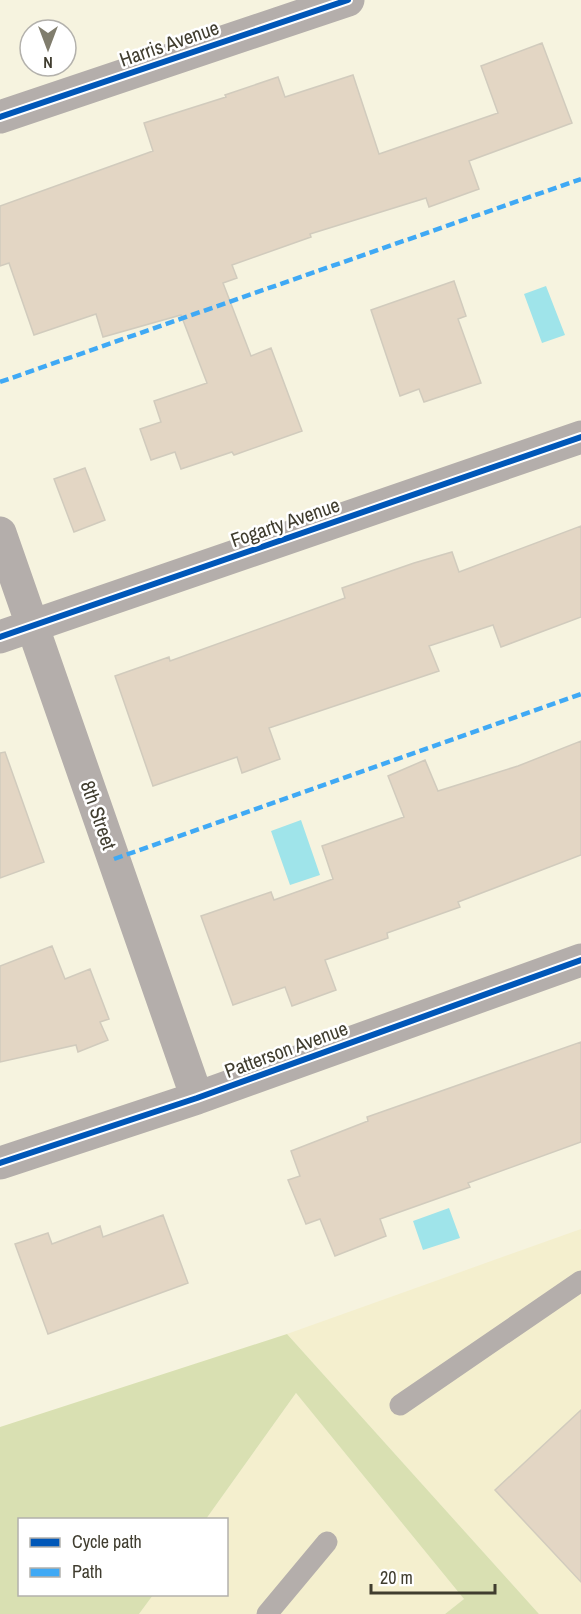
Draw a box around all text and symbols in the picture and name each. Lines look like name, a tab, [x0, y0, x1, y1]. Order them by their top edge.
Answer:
street label: Harris Avenue	[116, 13, 222, 73]
north arrow	[18, 18, 78, 78]
text: N	[43, 52, 53, 74]
street label: Fogarty Avenue	[227, 491, 343, 553]
street label: 8th Street	[75, 777, 123, 853]
street label: Patterson Avenue	[221, 1014, 351, 1084]
legend	[18, 1518, 228, 1596]
text: Cycle path	[72, 1529, 142, 1554]
scale bar	[371, 1557, 496, 1595]
text: Path	[72, 1559, 102, 1584]
text: 20 m	[380, 1565, 413, 1590]

